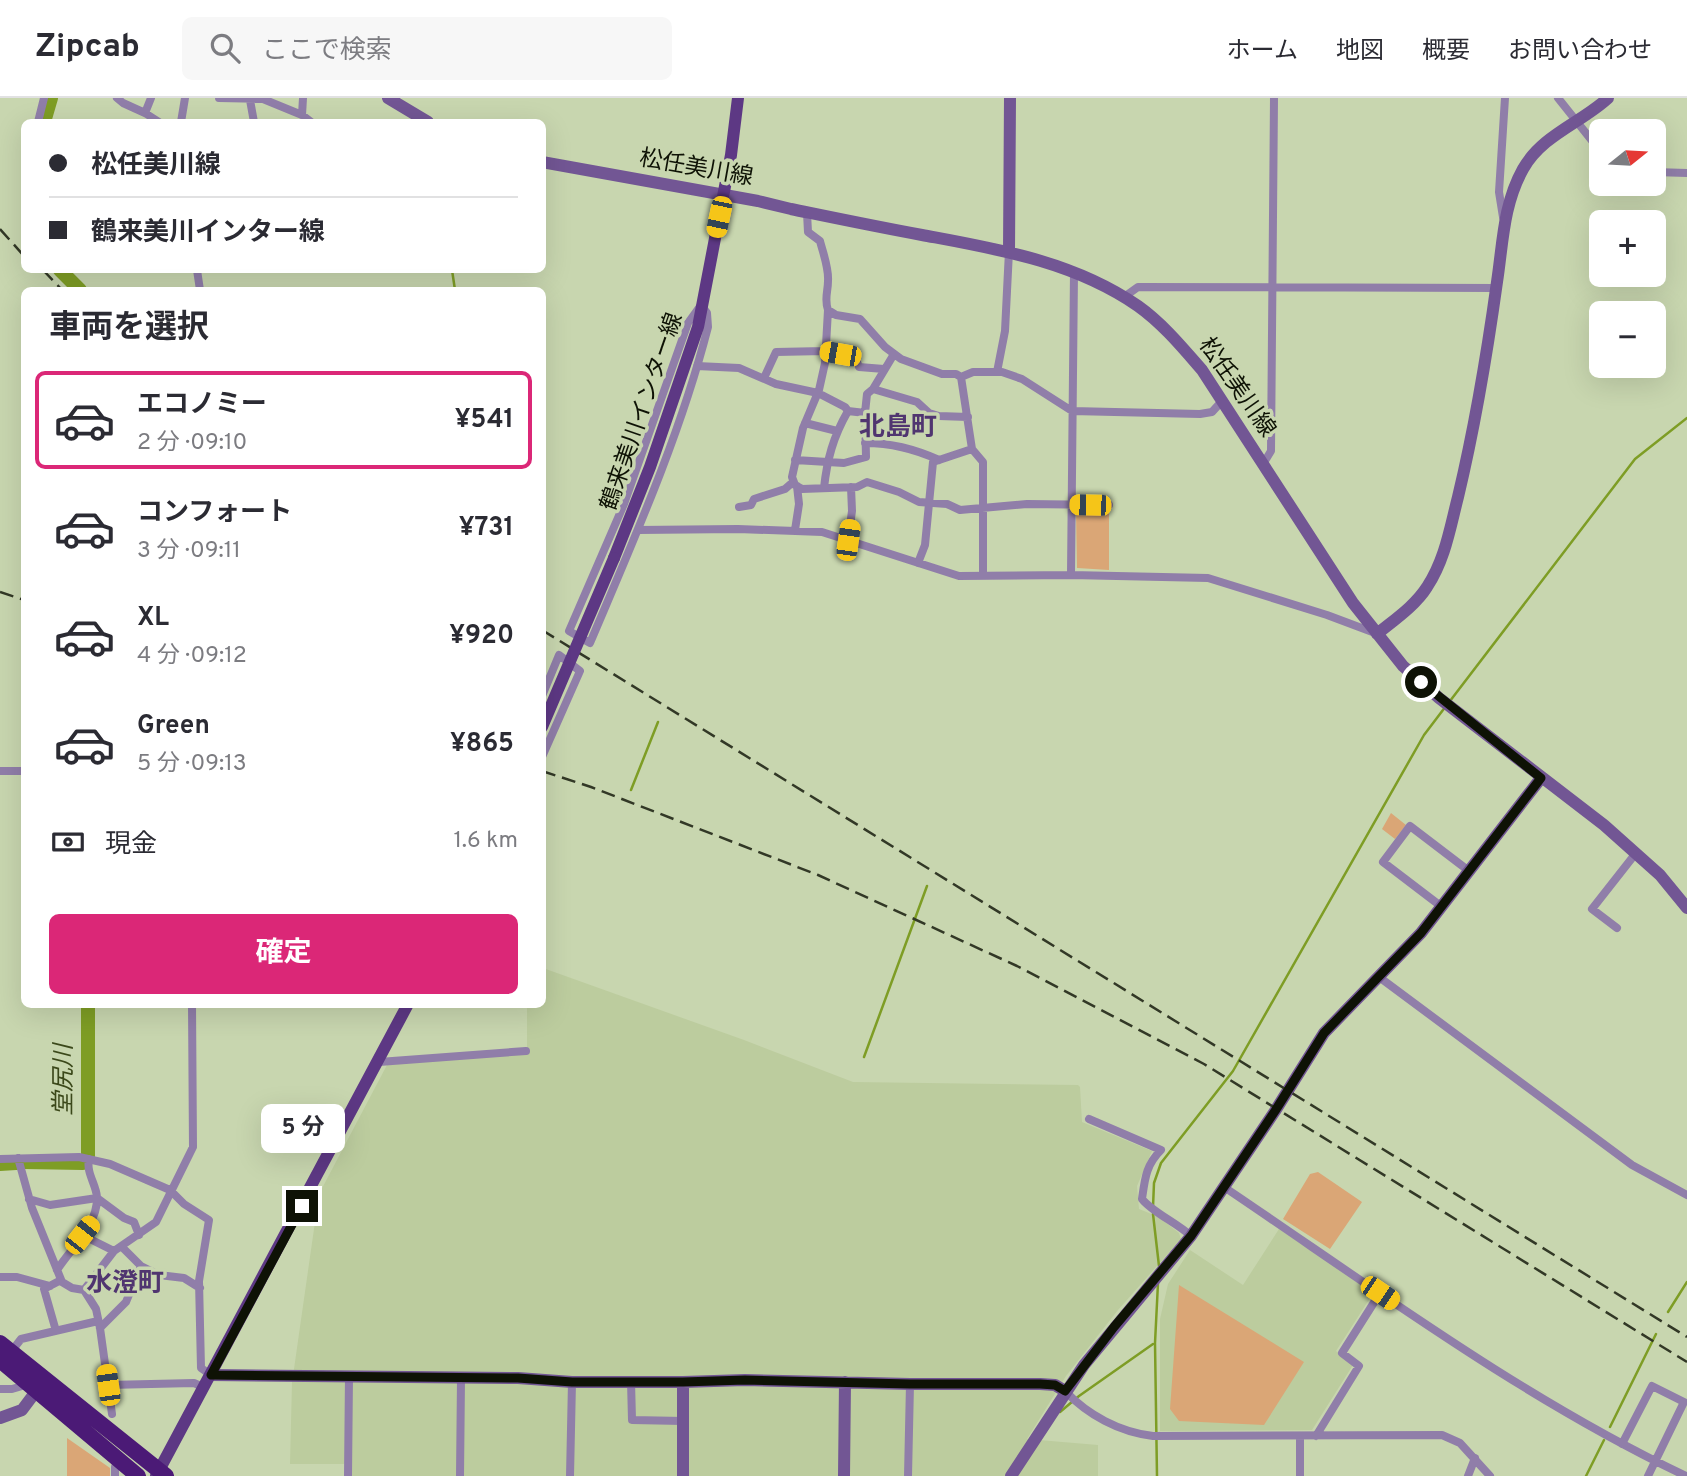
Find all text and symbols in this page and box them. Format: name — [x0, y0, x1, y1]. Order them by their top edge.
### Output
search box — [182, 17, 672, 80]
text: Zipcab — [35, 27, 140, 69]
icon: search — [206, 29, 244, 67]
text: ここで検索 — [262, 35, 392, 68]
text: ホーム — [1227, 37, 1298, 67]
text: 地図 — [1336, 37, 1384, 67]
text: 概要 — [1422, 37, 1470, 67]
text: お問い合わせ — [1508, 37, 1652, 67]
north arrow — [1589, 119, 1666, 196]
map controls — [1589, 119, 1666, 378]
street label: 松任美川線 — [637, 145, 755, 193]
text: 松任美川線 — [91, 150, 221, 183]
car — [705, 194, 734, 240]
button: + — [1589, 210, 1666, 287]
text: 鶴来美川インター線 — [91, 217, 325, 250]
button: − — [1589, 301, 1666, 378]
text: 車両を選択 — [49, 309, 209, 349]
street label: 鶴来美川インター線 — [596, 309, 690, 515]
street label: 松任美川線 — [1191, 333, 1281, 443]
car — [818, 340, 863, 368]
icon: car — [53, 389, 116, 452]
text: エコノミー — [137, 389, 267, 422]
text: ¥541 — [455, 404, 514, 437]
district label: 北島町 — [859, 412, 937, 445]
text: 2 分 · 09:10 — [137, 429, 247, 458]
car — [1069, 494, 1112, 516]
icon: car — [53, 497, 116, 560]
text: コンフォート — [137, 497, 292, 530]
text: ¥731 — [459, 512, 514, 545]
car — [835, 518, 862, 562]
text: 3 分 · 09:11 — [137, 537, 241, 566]
text: XL — [137, 602, 169, 635]
icon: car — [53, 605, 116, 668]
text: ¥920 — [449, 620, 514, 653]
text: 4 分 · 09:12 — [137, 642, 247, 671]
route start — [1405, 666, 1437, 698]
text: Green — [137, 710, 210, 743]
icon: car — [53, 713, 116, 776]
text: ¥865 — [450, 728, 514, 761]
text: 5 分 · 09:13 — [137, 750, 247, 779]
icon: cash — [49, 823, 87, 861]
text: 1.6 km — [453, 827, 518, 856]
text: 現金 — [105, 829, 157, 862]
button: 確定 — [49, 914, 518, 994]
water label: 堂尻川 — [50, 1041, 80, 1116]
callout: 5 分 — [260, 1104, 344, 1154]
text: 5 分 — [282, 1114, 324, 1143]
route end — [286, 1190, 318, 1222]
car — [61, 1212, 104, 1258]
district label: 水澄町 — [86, 1268, 164, 1301]
car — [1357, 1273, 1404, 1313]
car — [95, 1363, 122, 1407]

